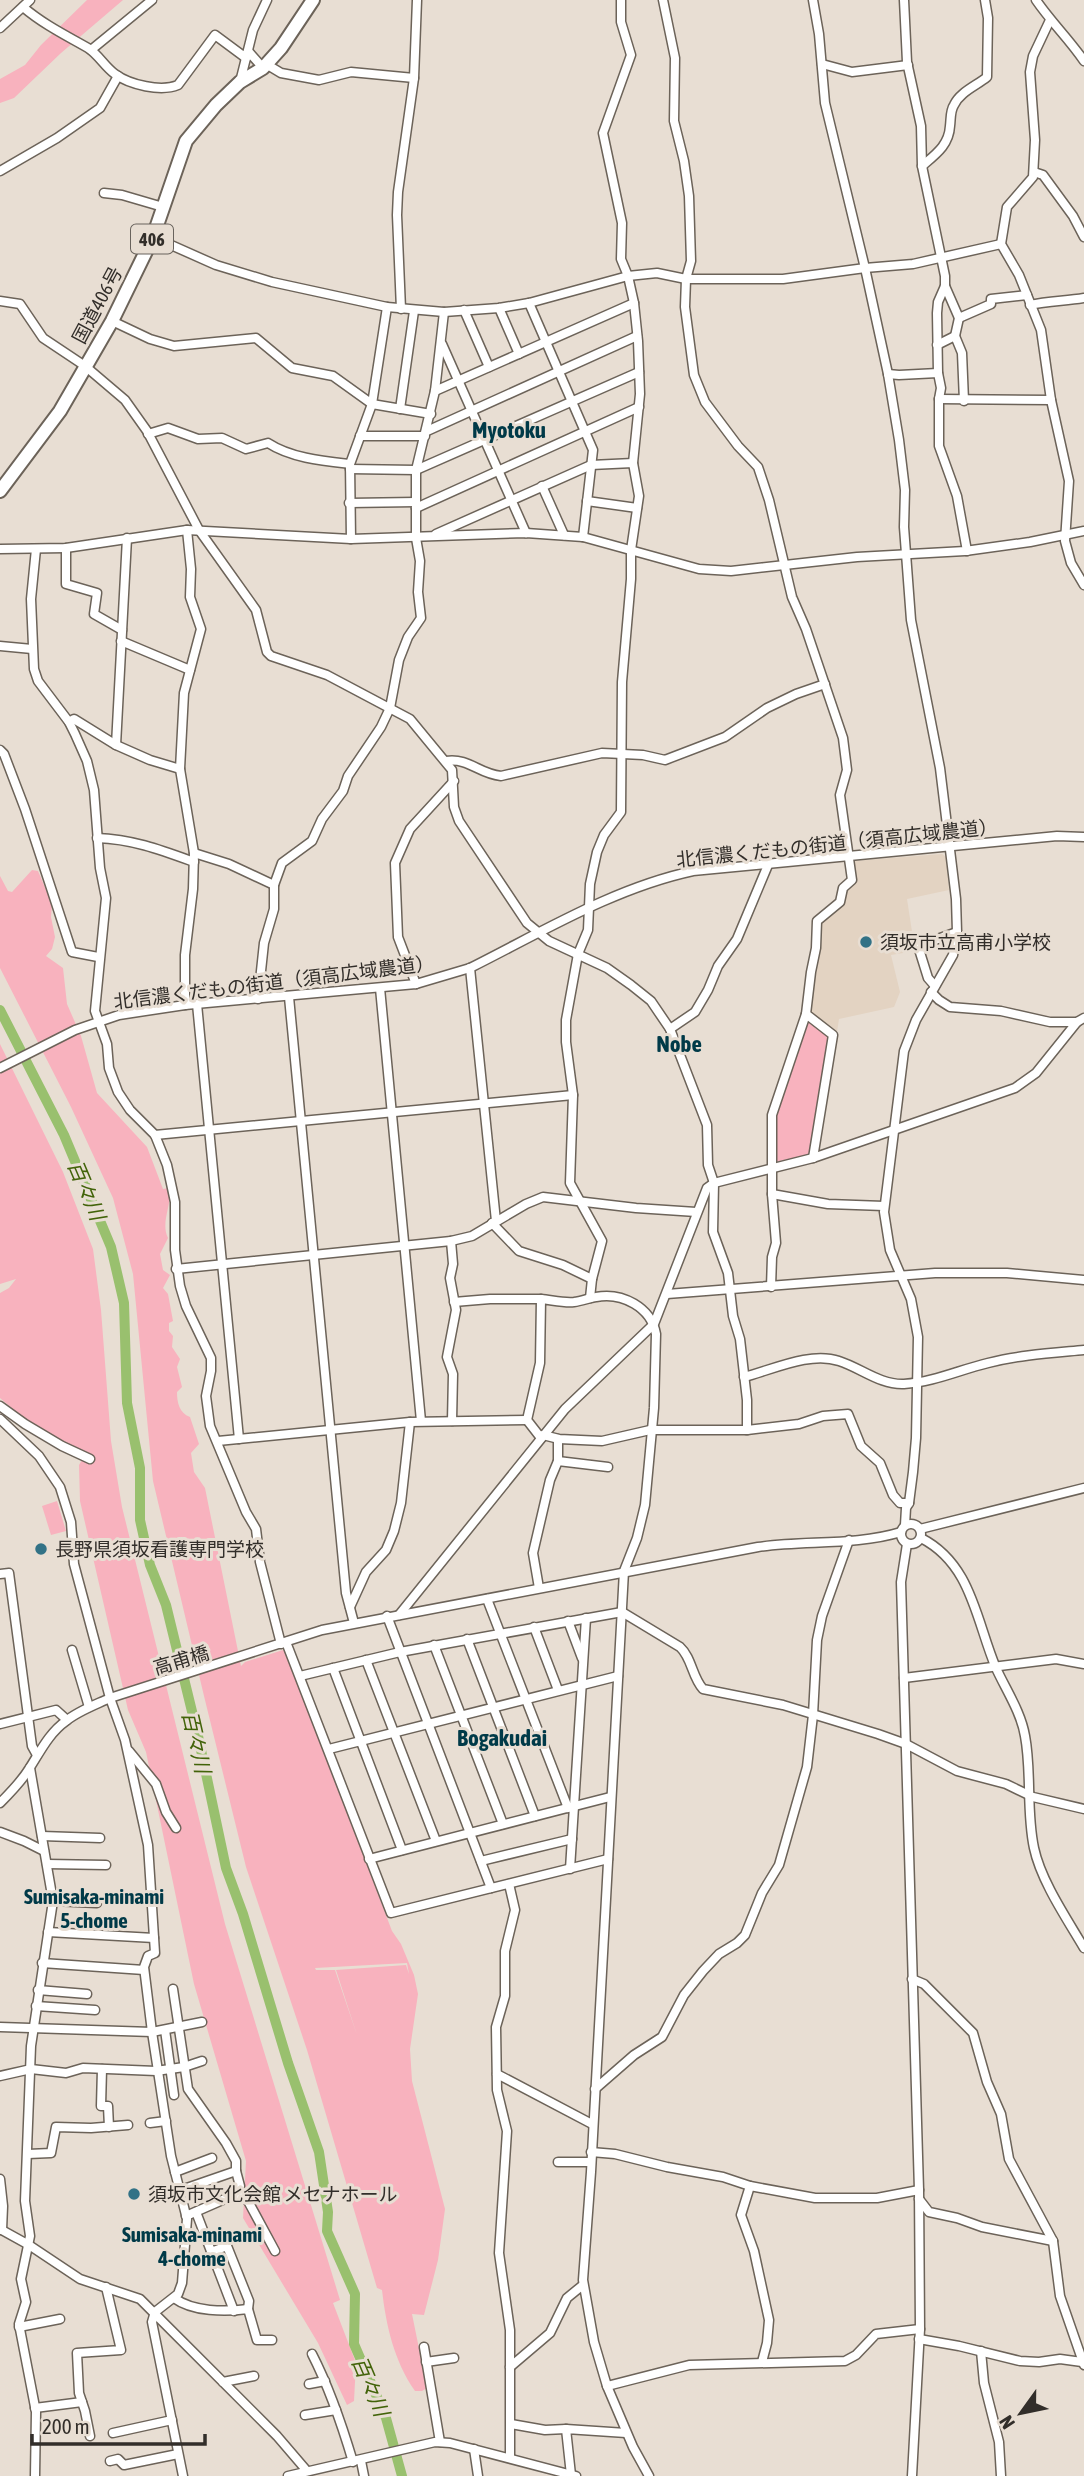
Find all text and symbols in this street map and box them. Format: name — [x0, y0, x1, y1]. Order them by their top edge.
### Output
road number: 406 — [131, 225, 173, 254]
street label: 国道406号 — [68, 263, 126, 347]
district label: Myotoku — [472, 417, 546, 443]
street label: 北信濃くだもの街道（須高広域農道） — [675, 815, 999, 871]
place label: 須坂市立高甫小学校 — [880, 931, 1051, 953]
marker: 須坂市立高甫小学校 — [858, 934, 874, 950]
street label: 北信濃くだもの街道（須高広域農道） — [112, 951, 436, 1013]
district label: Nobe — [656, 1031, 702, 1057]
water label: 百々川 — [64, 1156, 111, 1226]
place label: 長野県須坂看護専門学校 — [55, 1538, 264, 1560]
marker: 長野県須坂看護専門学校 — [33, 1541, 49, 1557]
street label: 高甫橋 — [151, 1641, 211, 1679]
water label: 百々川 — [178, 1709, 216, 1777]
district label: Bogakudai — [457, 1725, 547, 1751]
district label: Sumisaka-minami 5-chome — [24, 1884, 164, 1932]
place label: 須坂市文化会館 メセナホール — [148, 2183, 398, 2205]
marker: 須坂市文化会館 メセナホール — [126, 2186, 142, 2202]
district label: Sumisaka-minami 4-chome — [122, 2222, 262, 2270]
water label: 百々川 — [348, 2352, 395, 2422]
north arrow — [986, 2378, 1056, 2448]
scale bar — [32, 2402, 205, 2446]
text: N — [994, 2412, 1019, 2433]
text: 200 m — [42, 2414, 90, 2438]

